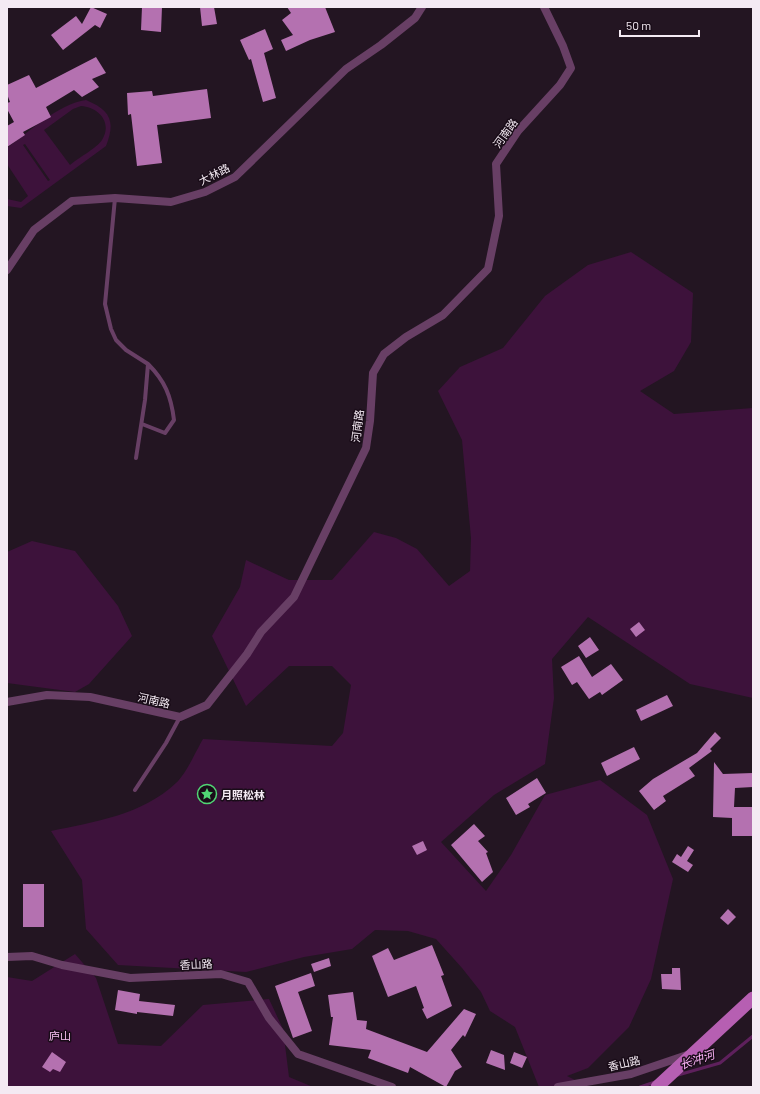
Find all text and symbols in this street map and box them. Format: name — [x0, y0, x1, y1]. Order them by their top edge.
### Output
scale bar — [620, 12, 699, 38]
text: 50 m — [626, 18, 651, 32]
street label: 河南路 — [490, 116, 520, 150]
street label: 大林路 — [196, 161, 232, 187]
street label: 河南路 — [349, 409, 365, 443]
street label: 河南路 — [136, 690, 172, 710]
place icon: 月照松林 — [196, 783, 218, 805]
place label: 月照松林 — [221, 788, 265, 801]
street label: 香山路 — [179, 957, 213, 971]
park label: 庐山 — [49, 1029, 71, 1042]
water label: 长冲河 — [678, 1046, 718, 1071]
street label: 香山路 — [606, 1053, 642, 1073]

